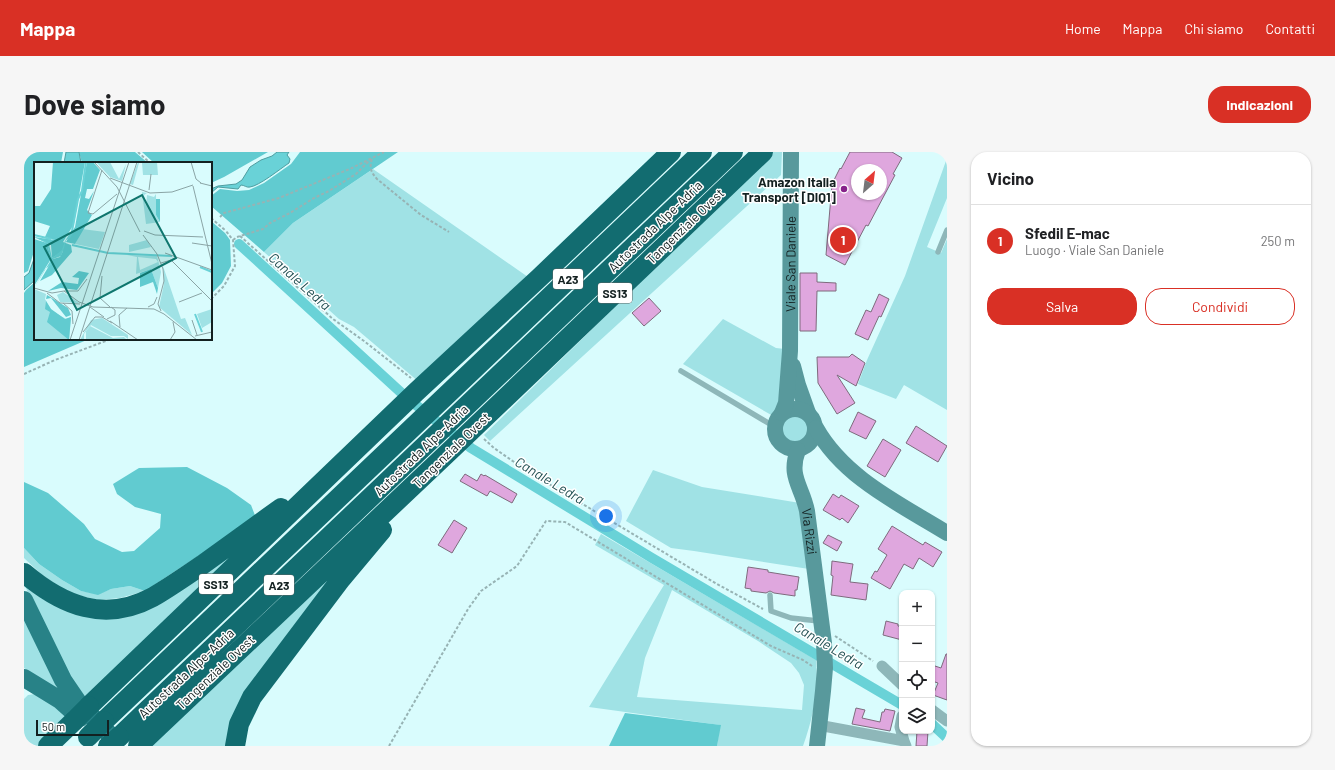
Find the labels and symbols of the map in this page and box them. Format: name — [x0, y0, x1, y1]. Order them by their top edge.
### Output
inset map — [34, 162, 212, 340]
north arrow — [851, 164, 887, 200]
place label: Amazon Italia Transport [DIQ1] — [742, 174, 836, 205]
street label: Autostrada Alpe-Adria — [605, 177, 705, 275]
marker: Amazon Italia Transport [DIQ1] — [839, 184, 849, 194]
street label: Tangenziale Ovest — [643, 185, 727, 267]
street label: Viale San Daniele — [782, 216, 799, 312]
pin: 1 — [830, 225, 856, 255]
water label: Canale Ledra — [265, 249, 335, 313]
road number: A23 — [553, 269, 583, 289]
road number: SS13 — [598, 283, 632, 303]
street label: Autostrada Alpe-Adria — [371, 401, 471, 499]
street label: Tangenziale Ovest — [409, 409, 493, 491]
water label: Canale Ledra — [512, 453, 588, 507]
your location — [596, 506, 616, 526]
street label: Via Rizzi — [799, 507, 821, 556]
road number: SS13 — [199, 574, 233, 594]
road number: A23 — [264, 575, 294, 595]
water label: Canale Ledra — [791, 618, 867, 672]
street label: Autostrada Alpe-Adria — [135, 625, 237, 721]
street label: Tangenziale Ovest — [172, 631, 258, 713]
scale bar — [36, 718, 109, 737]

